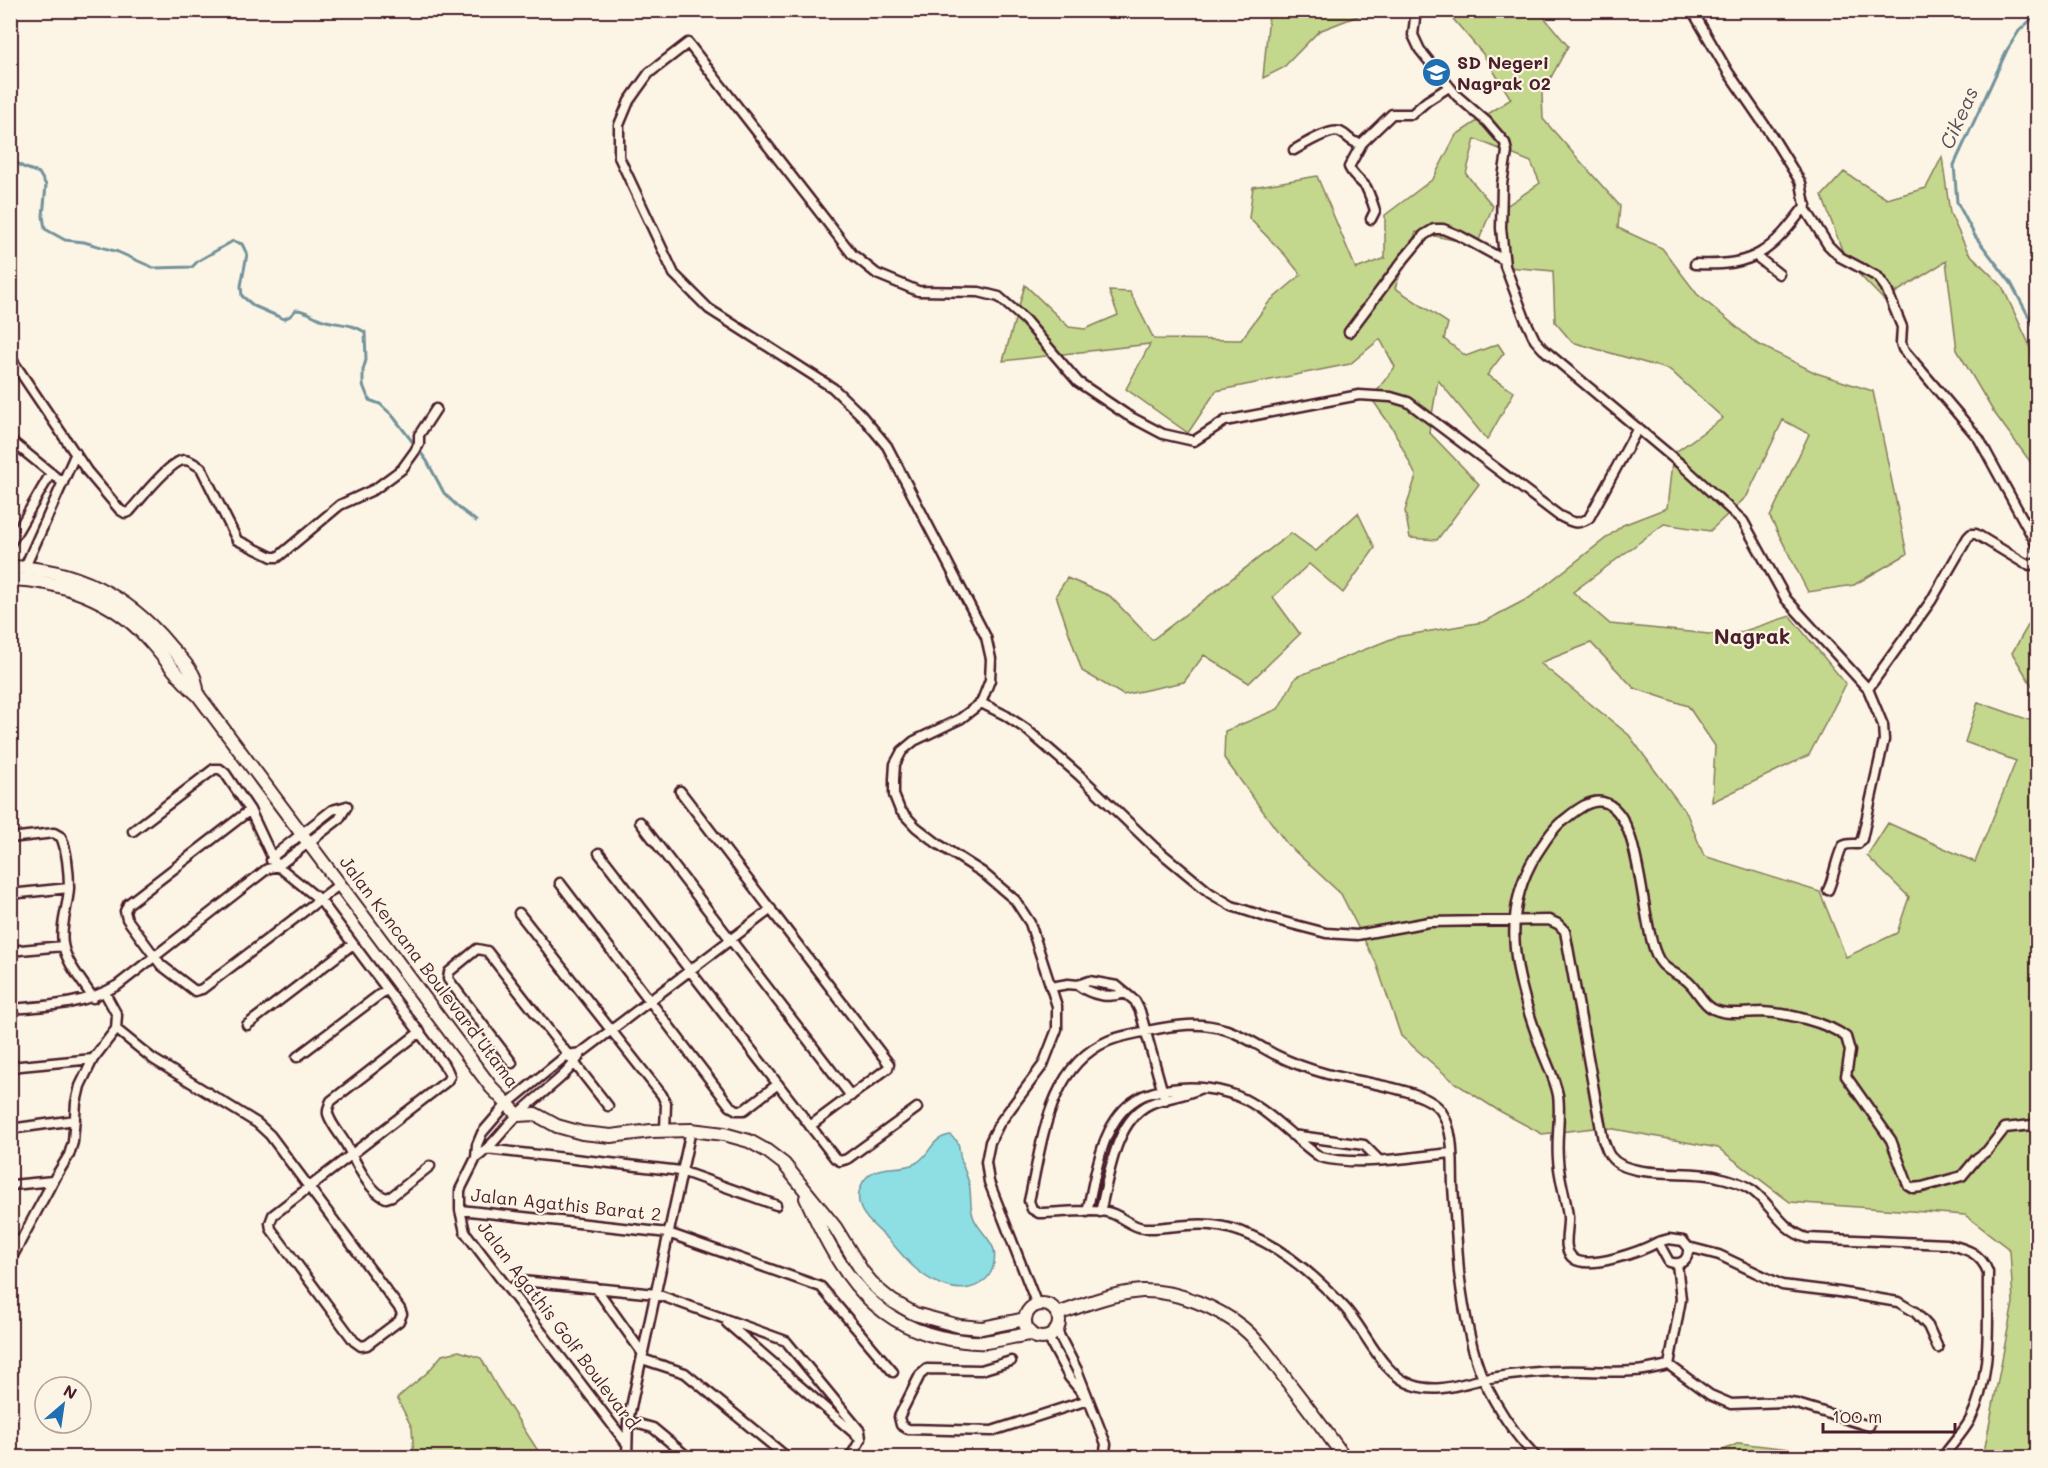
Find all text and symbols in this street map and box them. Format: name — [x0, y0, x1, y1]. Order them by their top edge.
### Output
place label: SD Negeri Nagrak 02 — [1457, 50, 1551, 95]
school or university icon: SD Negeri Nagrak 02 — [1420, 57, 1452, 89]
water label: Cikeas — [1933, 82, 1983, 153]
district label: Nagrak — [1714, 622, 1790, 649]
street label: Jalan Kencana Boulevard Utama — [335, 851, 525, 1092]
street label: Jalan Agathis Barat 2 — [470, 1182, 662, 1226]
street label: Jalan Agathis Golf Boulevard — [473, 1216, 645, 1433]
north arrow — [33, 1375, 93, 1435]
text: N — [60, 1379, 81, 1404]
scale bar — [1823, 1396, 1955, 1434]
text: 100 m — [1832, 1404, 1882, 1428]

